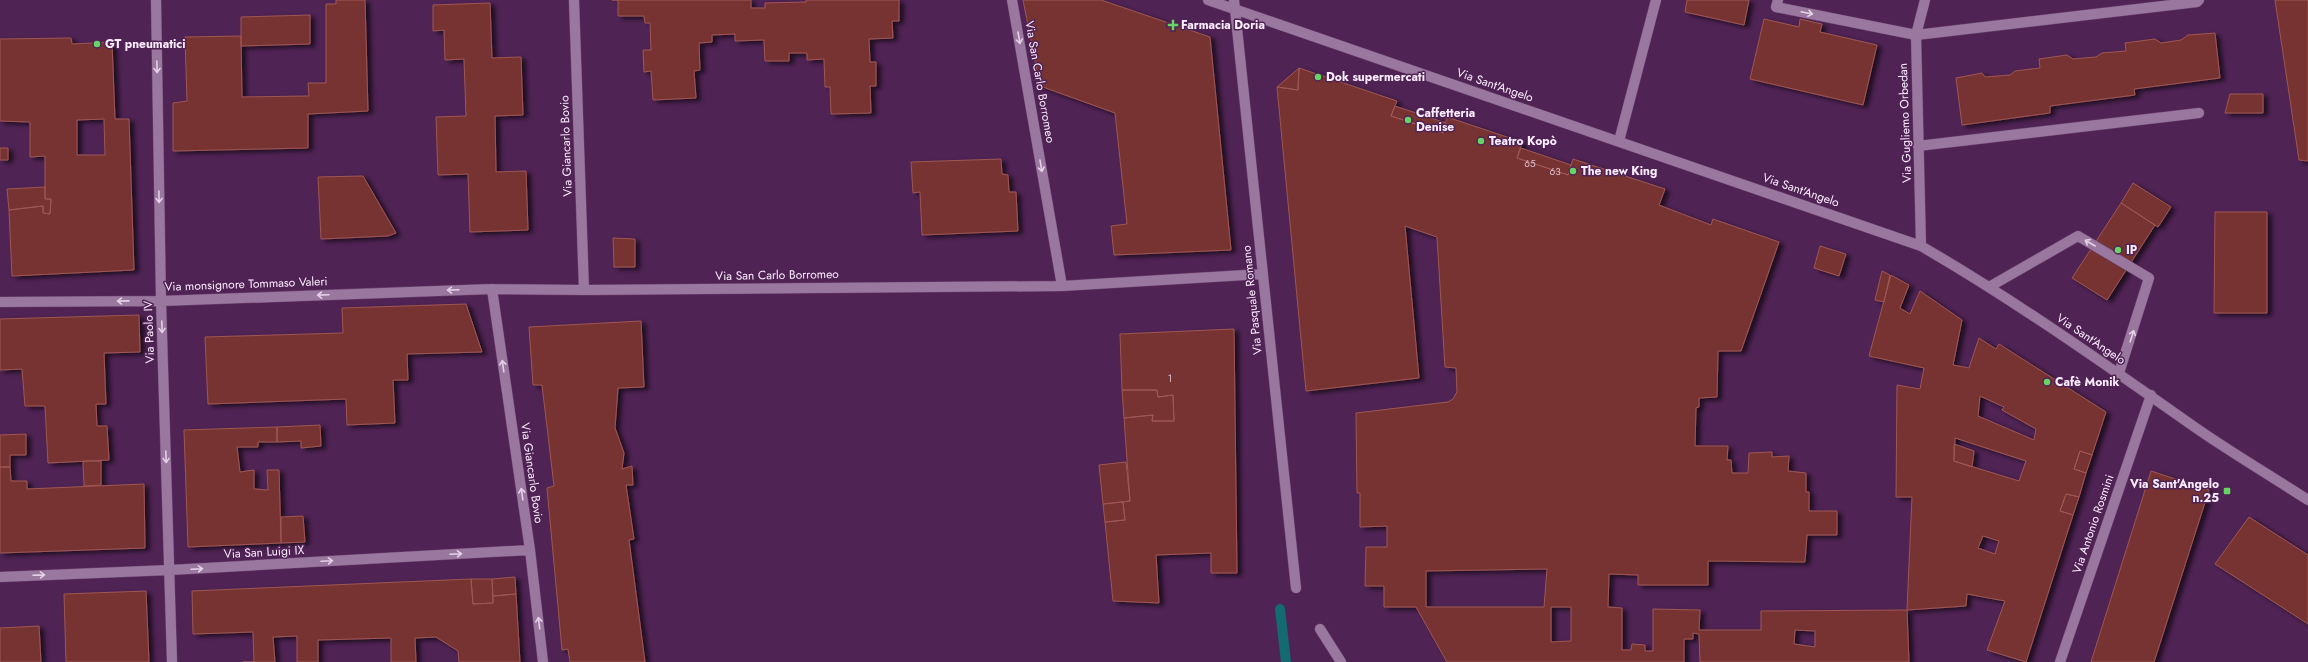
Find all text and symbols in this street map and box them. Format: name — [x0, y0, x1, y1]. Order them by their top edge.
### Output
one-way arrow — [1801, 10, 1814, 18]
place label: Farmacia Doria — [1181, 16, 1265, 34]
street label: Via San Carlo Borromeo — [1020, 20, 1060, 145]
marker: Farmacia Doria — [1168, 20, 1178, 30]
one-way arrow — [1015, 32, 1023, 45]
place label: GT pneumatici — [105, 35, 186, 53]
marker: GT pneumatici — [92, 39, 102, 49]
one-way arrow — [153, 60, 161, 73]
street label: Via Sant'Angelo — [1454, 63, 1536, 107]
street label: Via Gugliemo Orbedan — [1894, 63, 1916, 183]
place label: Dok supermercati — [1326, 68, 1425, 86]
marker: Dok supermercati — [1313, 72, 1323, 82]
street label: Via Giancarlo Bovio — [555, 95, 577, 197]
place label: Caffetteria Denise — [1416, 104, 1475, 136]
marker: Caffetteria Denise — [1403, 115, 1413, 125]
place label: Teatro Kopò — [1489, 132, 1557, 150]
marker: Teatro Kopò — [1476, 136, 1486, 146]
house number: 65 — [1524, 156, 1536, 171]
one-way arrow — [1038, 160, 1046, 173]
place label: The new King — [1581, 162, 1657, 180]
house number: 63 — [1549, 164, 1561, 179]
marker: The new King — [1568, 166, 1578, 176]
street label: Via Sant'Angelo — [1760, 168, 1842, 212]
one-way arrow — [155, 190, 163, 203]
one-way arrow — [2084, 239, 2096, 247]
place label: IP — [2126, 241, 2138, 259]
street label: Via Pasquale Romano — [1237, 244, 1267, 356]
marker: IP — [2113, 245, 2123, 255]
street label: Via San Carlo Borromeo — [715, 265, 839, 285]
street label: Via monsignore Tommaso Valeri — [164, 272, 328, 296]
one-way arrow — [447, 286, 460, 294]
one-way arrow — [317, 291, 330, 298]
one-way arrow — [117, 297, 130, 305]
street label: Via Paolo IV — [139, 300, 159, 364]
street label: Via Sant'Angelo — [2053, 309, 2130, 369]
one-way arrow — [158, 320, 165, 333]
one-way arrow — [2128, 331, 2136, 343]
one-way arrow — [499, 360, 507, 373]
house number: 1 — [1168, 371, 1172, 386]
place label: Cafè Monik — [2055, 373, 2119, 391]
marker: Cafè Monik — [2042, 377, 2052, 387]
street label: Via Giancarlo Bovio — [516, 422, 548, 525]
one-way arrow — [163, 450, 170, 463]
street label: Via Antonio Rosmini — [2068, 472, 2118, 576]
place label: Via Sant'Angelo n.25 — [2129, 475, 2219, 507]
marker: Via Sant'Angelo n.25 — [2222, 486, 2232, 496]
one-way arrow — [518, 488, 526, 501]
street label: Via San Luigi IX — [223, 541, 305, 563]
one-way arrow — [449, 550, 462, 558]
one-way arrow — [320, 558, 333, 565]
one-way arrow — [190, 565, 203, 572]
one-way arrow — [32, 572, 45, 579]
one-way arrow — [535, 617, 542, 630]

